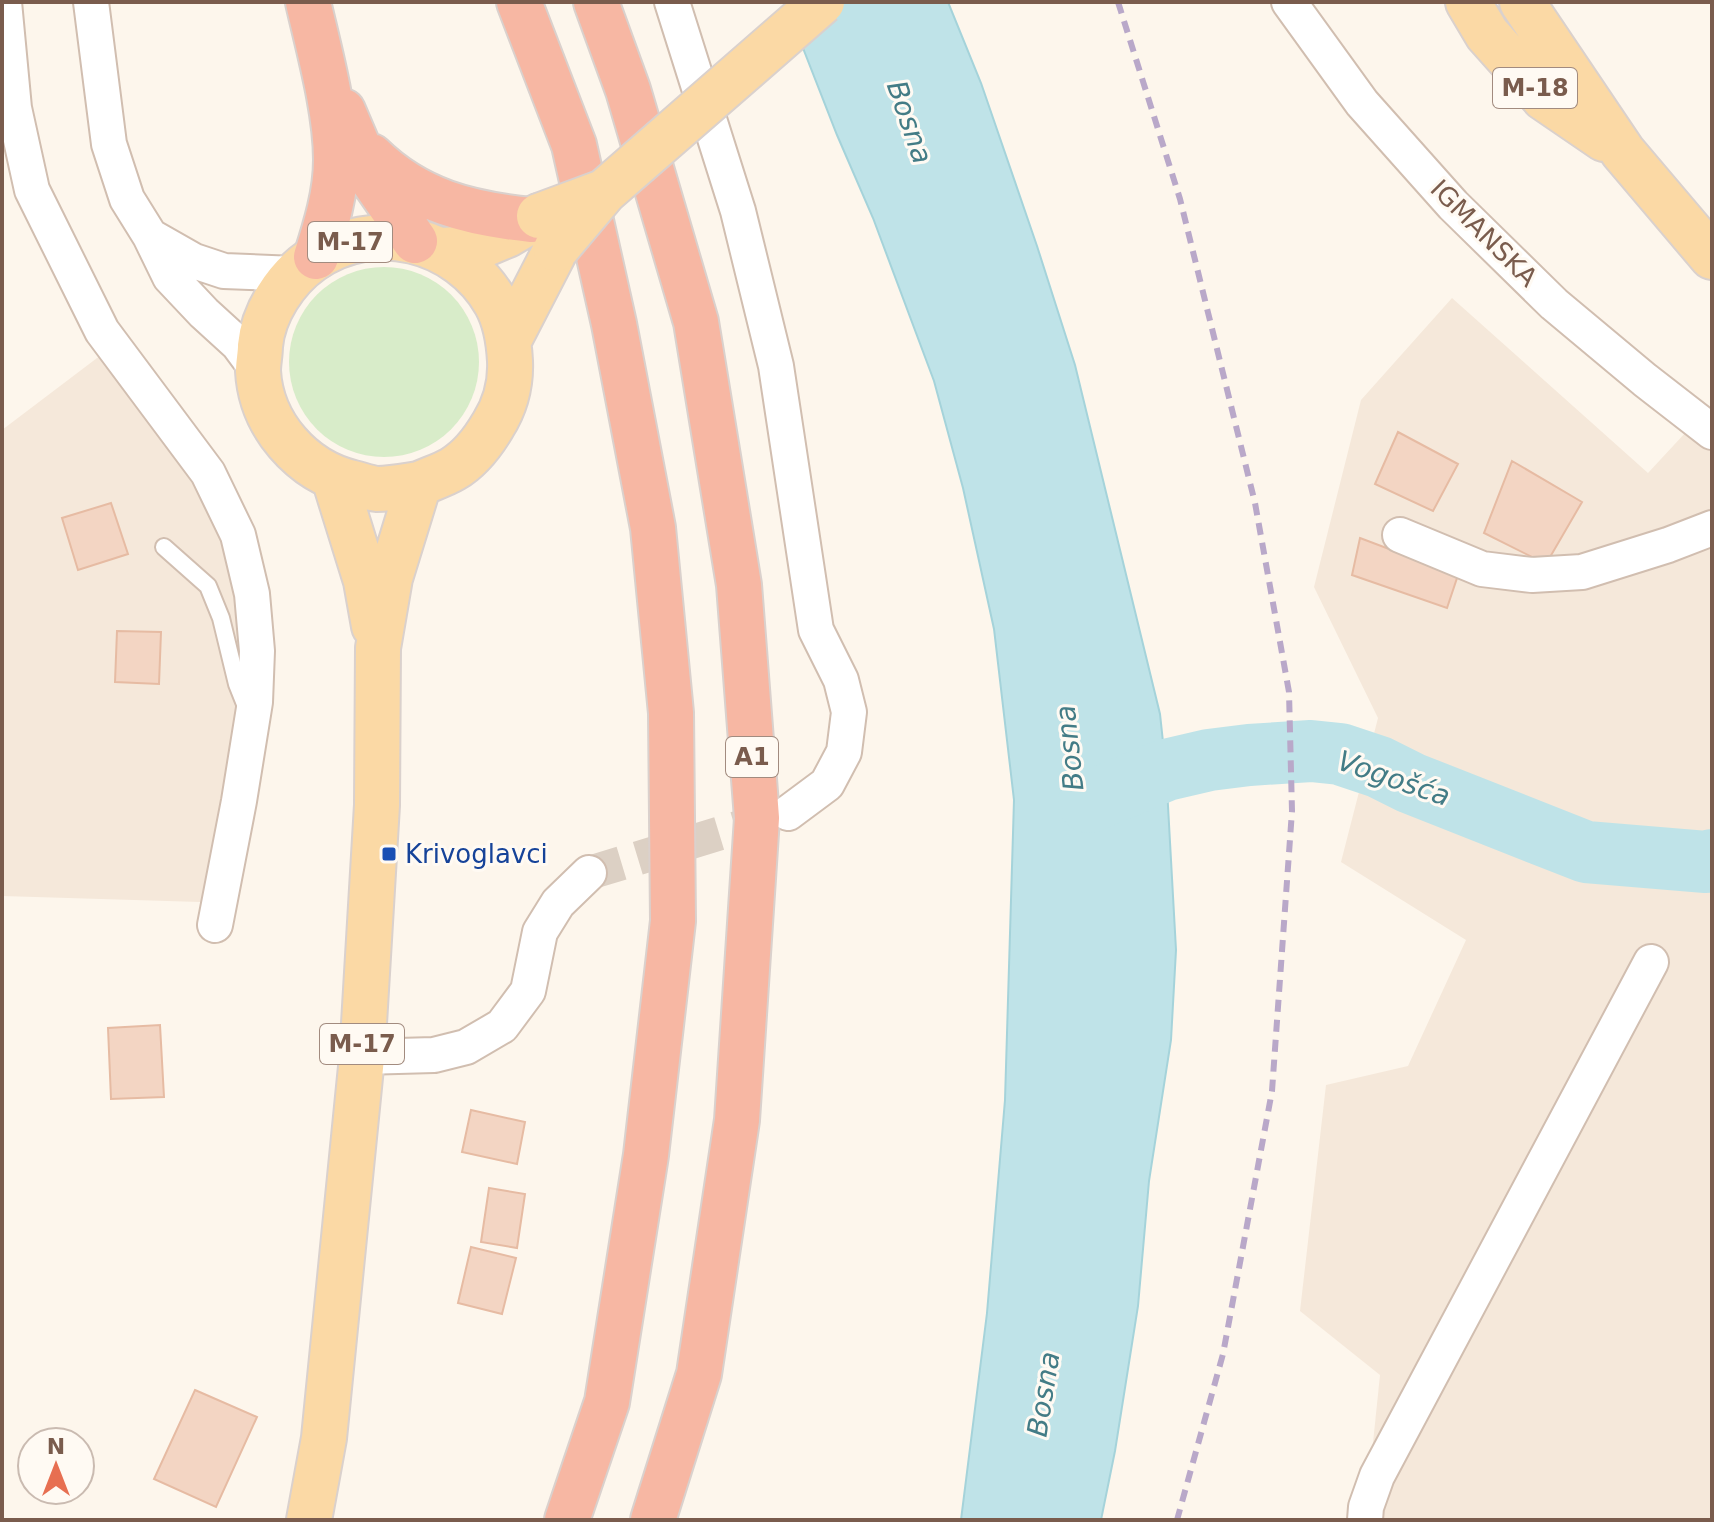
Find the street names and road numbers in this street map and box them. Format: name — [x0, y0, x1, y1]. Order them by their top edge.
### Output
road number: M-18 — [1493, 68, 1577, 108]
street label: IGMANSKA — [1424, 173, 1544, 293]
road number: M-17 — [308, 222, 392, 262]
road number: A1 — [726, 737, 778, 777]
road number: M-17 — [320, 1024, 404, 1064]

